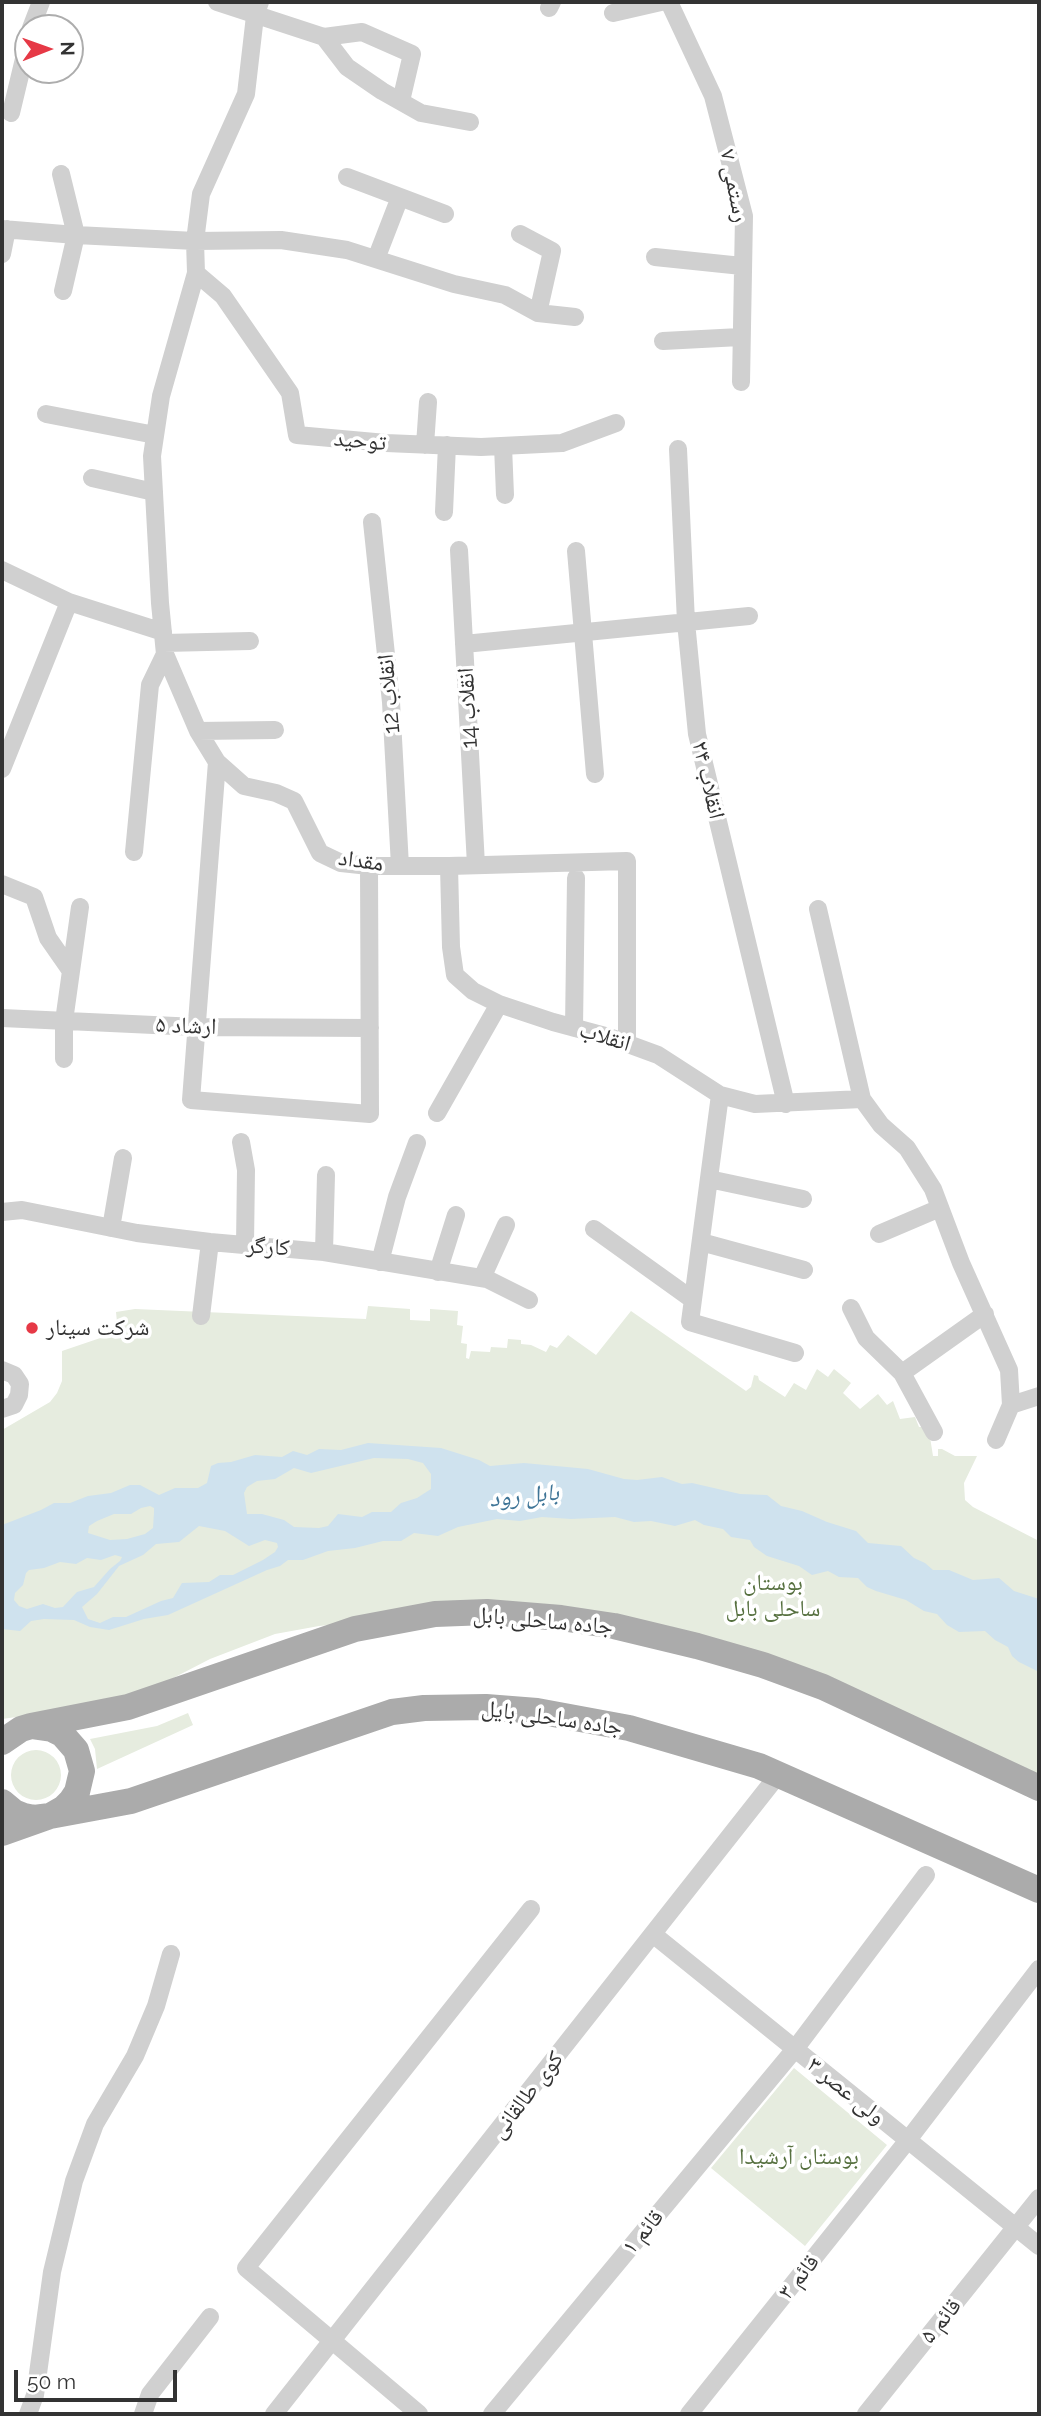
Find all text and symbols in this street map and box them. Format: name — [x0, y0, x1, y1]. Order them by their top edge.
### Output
north arrow — [14, 14, 84, 84]
text: N — [57, 41, 79, 56]
street label: رستمی ۷ — [713, 147, 755, 225]
street label: توحید — [333, 425, 387, 457]
street label: انقلاب 12 — [372, 653, 406, 735]
street label: انقلاب 14 — [452, 667, 484, 749]
street label: انقلاب ۲۴ — [686, 738, 730, 822]
street label: مقداد — [337, 844, 385, 878]
street label: ارشاد ۵ — [155, 1011, 217, 1041]
street label: انقلاب — [576, 1016, 634, 1058]
street label: کارگر — [246, 1232, 290, 1262]
place label: شرکت سینار — [46, 1314, 149, 1342]
marker: شرکت سینار — [24, 1320, 40, 1336]
water label: بابل رود — [488, 1478, 560, 1514]
park label: بوستان ساحلی بابل — [726, 1569, 820, 1623]
street label: جاده ساحلی بابل — [472, 1601, 614, 1641]
street label: جاده ساحلی بایل — [480, 1694, 624, 1742]
street label: کوی طالقانی — [484, 2046, 570, 2144]
street label: ولی عصر ۳ — [801, 2051, 891, 2131]
park label: بوستان آرشیدا — [739, 2143, 859, 2171]
street label: قائم ۱ — [616, 2204, 670, 2260]
street label: قائم ۳ — [772, 2249, 826, 2305]
street label: قائم ۵ — [914, 2293, 968, 2349]
scale bar — [18, 2356, 180, 2400]
text: 50 m — [27, 2369, 76, 2394]

